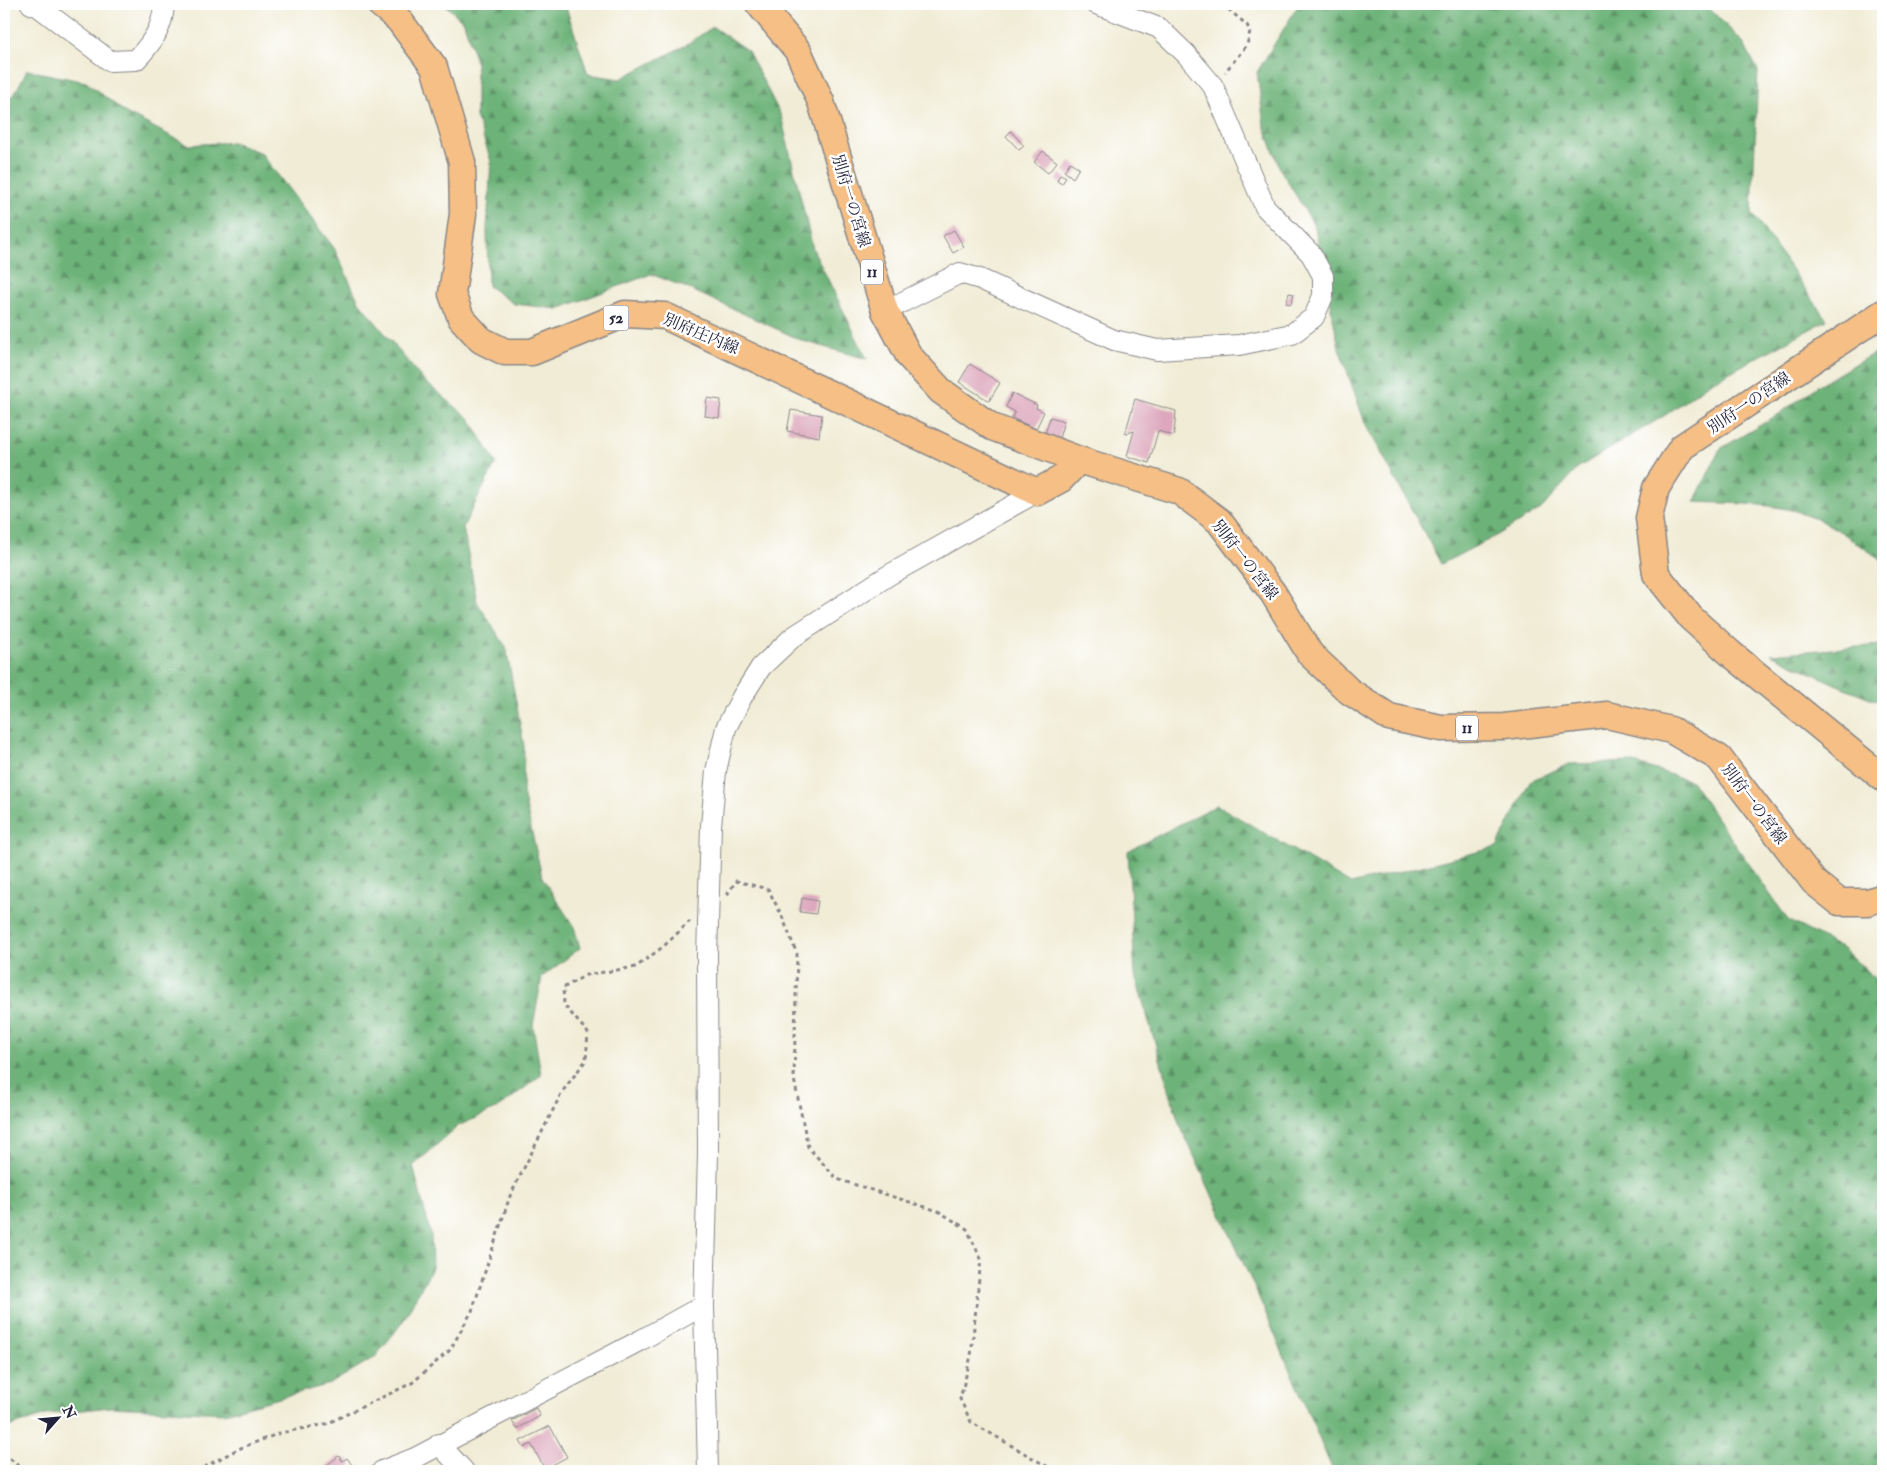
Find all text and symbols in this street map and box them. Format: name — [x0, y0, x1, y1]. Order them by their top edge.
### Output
street label: 別府一の宮線 — [827, 152, 875, 250]
road number: 11 — [861, 260, 883, 284]
road number: 52 — [604, 306, 628, 330]
street label: 別府庄内線 — [660, 309, 742, 359]
street label: 別府一の宮線 — [1704, 368, 1794, 438]
street label: 別府一の宮線 — [1208, 516, 1282, 604]
road number: 11 — [1456, 716, 1478, 740]
street label: 別府一の宮線 — [1717, 760, 1791, 848]
north arrow — [32, 1392, 82, 1442]
text: N — [58, 1402, 80, 1422]

